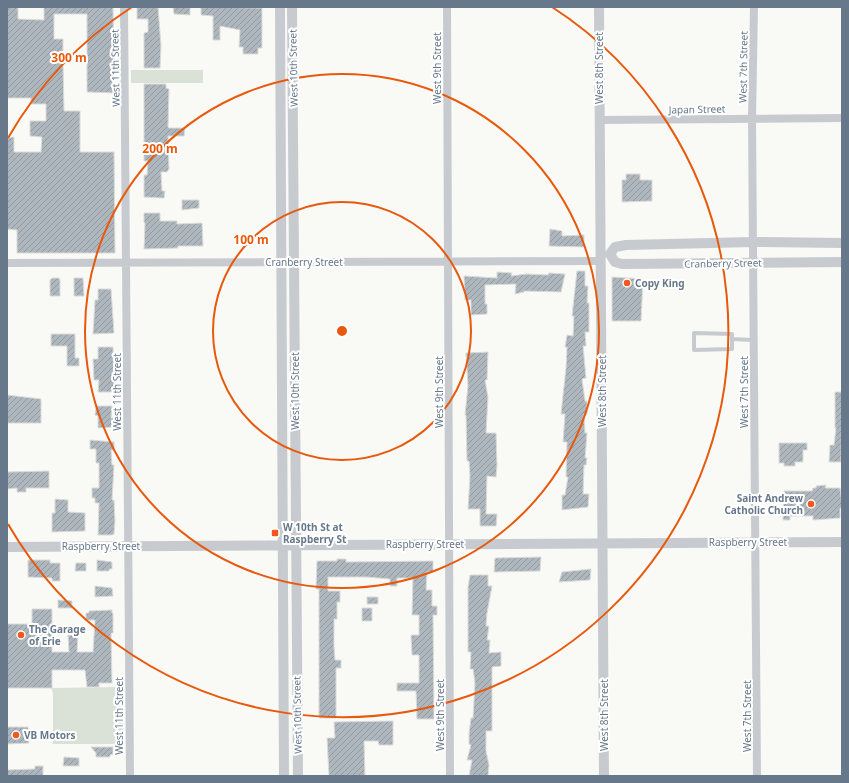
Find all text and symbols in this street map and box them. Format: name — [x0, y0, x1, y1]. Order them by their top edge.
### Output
street label: West 11th Street — [107, 29, 123, 107]
street label: West 10th Street — [285, 29, 301, 107]
street label: West 7th Street — [735, 31, 751, 103]
street label: West 9th Street — [430, 32, 444, 104]
street label: West 8th Street — [592, 32, 606, 104]
text: 300 m — [51, 49, 87, 66]
street label: Japan Street — [667, 101, 726, 117]
text: 200 m — [142, 140, 178, 157]
text: 100 m — [233, 231, 269, 248]
street label: Cranberry Street — [265, 255, 343, 269]
street label: Cranberry Street — [684, 255, 762, 271]
place label: Copy King — [635, 276, 685, 290]
marker: Copy King — [622, 278, 632, 288]
centre of rings — [335, 324, 349, 338]
street label: West 10th Street — [288, 352, 302, 430]
street label: West 11th Street — [110, 353, 124, 431]
street label: West 8th Street — [595, 355, 609, 427]
street label: West 9th Street — [432, 356, 446, 428]
street label: West 7th Street — [737, 356, 751, 428]
place label: Saint Andrew Catholic Church — [724, 491, 803, 517]
marker: Saint Andrew Catholic Church — [806, 499, 816, 509]
place label: W 10th St at Raspberry St — [283, 520, 347, 546]
marker: W 10th St at Raspberry St — [270, 528, 280, 538]
street label: Raspberry Street — [709, 535, 788, 549]
street label: Raspberry Street — [386, 537, 465, 551]
street label: Raspberry Street — [62, 539, 141, 553]
place label: The Garage of Erie — [29, 622, 86, 648]
marker: The Garage of Erie — [16, 630, 26, 640]
street label: West 10th Street — [289, 676, 305, 754]
street label: West 11th Street — [112, 677, 126, 755]
street label: West 9th Street — [433, 679, 447, 751]
street label: West 8th Street — [597, 679, 611, 751]
street label: West 7th Street — [740, 680, 754, 752]
place label: VB Motors — [24, 728, 76, 742]
marker: VB Motors — [11, 730, 21, 740]

